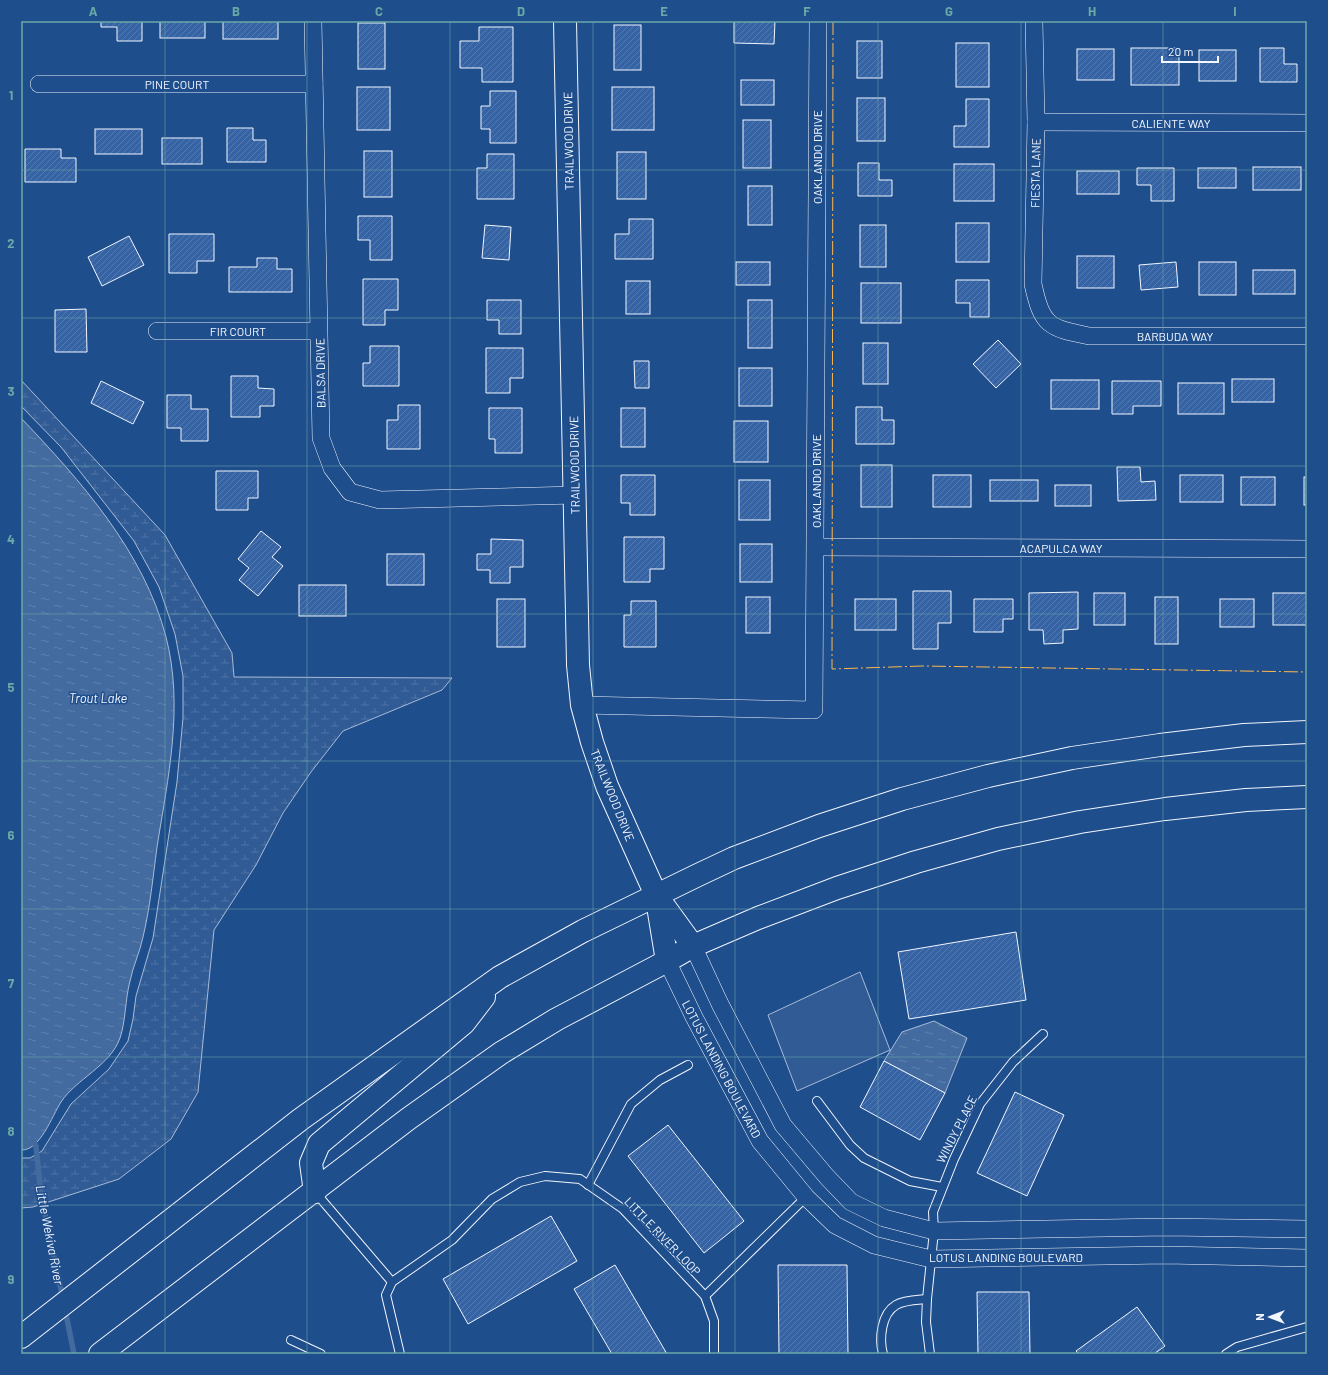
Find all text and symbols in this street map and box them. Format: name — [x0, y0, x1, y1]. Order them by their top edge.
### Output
text: A — [89, 3, 98, 19]
text: B — [232, 3, 240, 19]
text: C — [375, 3, 383, 19]
text: D — [517, 3, 525, 19]
text: E — [660, 3, 668, 19]
text: F — [803, 3, 811, 19]
text: G — [945, 3, 953, 19]
text: H — [1088, 3, 1096, 19]
text: I — [1233, 3, 1237, 19]
scale bar — [1162, 38, 1218, 64]
text: 20 m — [1168, 44, 1194, 58]
street label: PINE COURT — [145, 77, 209, 91]
text: 1 — [9, 87, 13, 103]
street label: TRAILWOOD DRIVE — [560, 92, 576, 190]
street label: OAKLANDO DRIVE — [810, 110, 824, 204]
street label: CALIENTE WAY — [1132, 116, 1211, 130]
street label: FIESTA LANE — [1027, 138, 1043, 208]
text: 2 — [7, 235, 15, 251]
street label: FIR COURT — [210, 324, 266, 338]
street label: BARBUDA WAY — [1137, 329, 1214, 343]
street label: BALSA DRIVE — [312, 338, 328, 408]
text: 3 — [7, 383, 15, 399]
street label: TRAILWOOD DRIVE — [566, 416, 582, 514]
street label: OAKLANDO DRIVE — [809, 434, 823, 528]
text: 4 — [7, 531, 15, 547]
street label: ACAPULCA WAY — [1020, 541, 1103, 555]
text: 5 — [7, 679, 15, 695]
water label: Trout Lake — [69, 690, 128, 706]
street label: TRAILWOOD DRIVE — [588, 747, 638, 843]
text: 6 — [8, 827, 15, 843]
text: 7 — [8, 975, 15, 991]
street label: LOTUS LANDING BOULEVARD — [680, 998, 764, 1140]
street label: WINDY PLACE — [933, 1093, 979, 1165]
text: 8 — [7, 1123, 15, 1139]
water label: Little Wekiva River — [32, 1184, 68, 1287]
street label: LITTLE RIVER LOOP — [622, 1194, 704, 1278]
street label: LOTUS LANDING BOULEVARD — [929, 1250, 1083, 1264]
text: 9 — [8, 1271, 15, 1287]
north arrow — [1250, 1297, 1290, 1337]
text: N — [1253, 1313, 1266, 1321]

